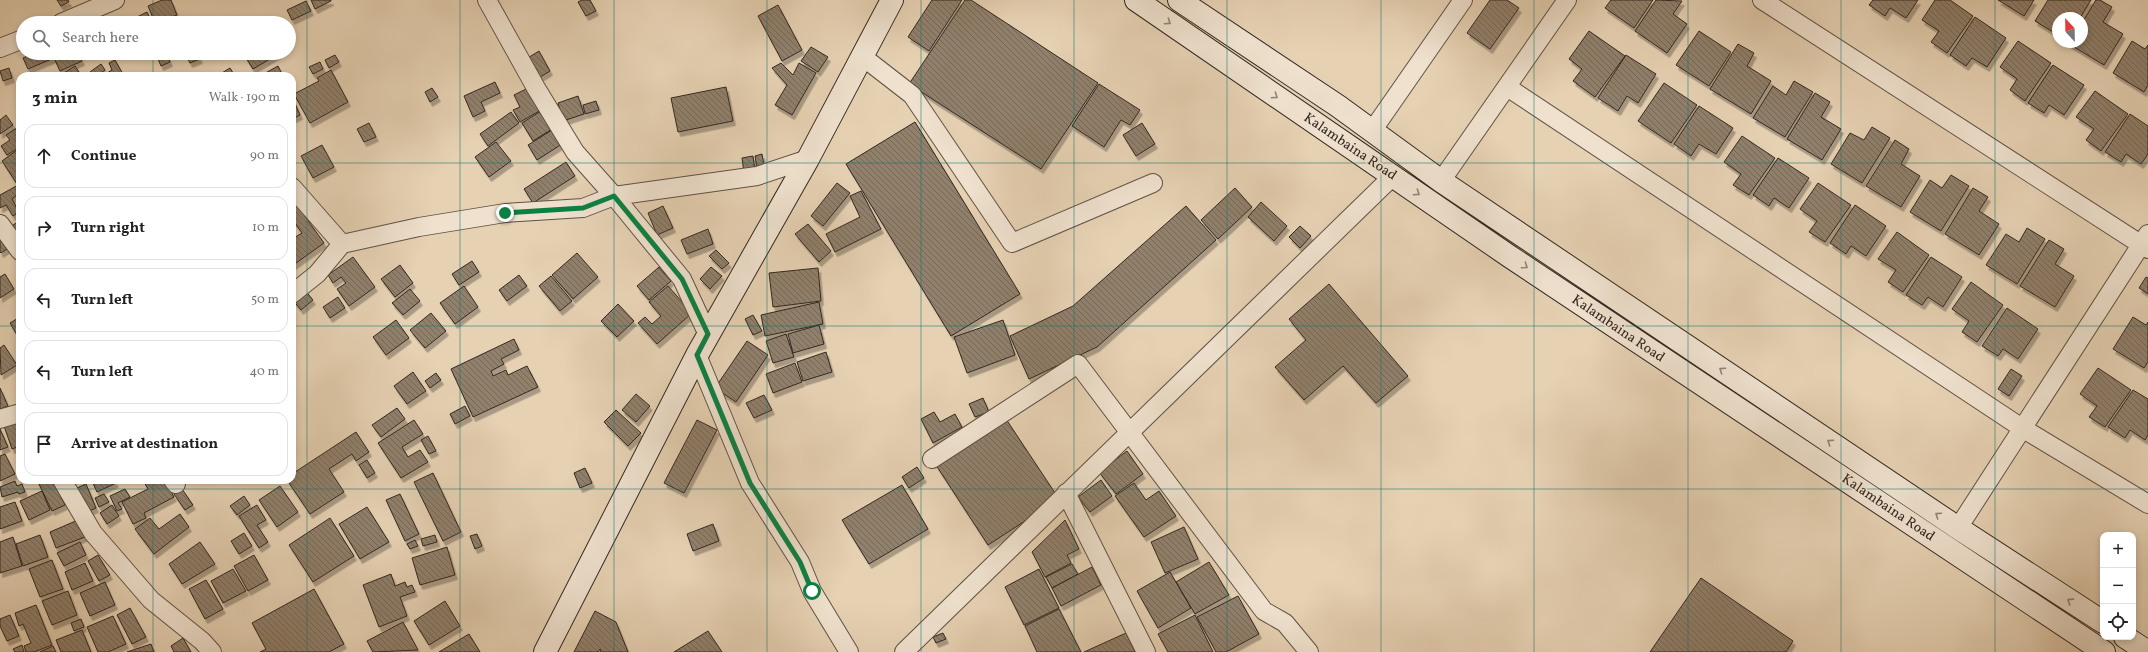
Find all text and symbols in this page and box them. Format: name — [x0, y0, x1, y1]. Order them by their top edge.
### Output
north arrow — [2052, 12, 2088, 48]
search box — [16, 16, 296, 60]
one-way arrow — [1164, 17, 1171, 24]
icon: search — [30, 27, 52, 49]
text: Search here — [62, 28, 139, 49]
text: 3 min — [32, 87, 78, 110]
text: Walk · 190 m — [209, 89, 280, 107]
one-way arrow — [1271, 91, 1278, 98]
street label: Kalambaina Road — [1300, 109, 1400, 185]
icon: ahead — [33, 145, 55, 167]
text: Continue — [71, 146, 136, 167]
text: 90 m — [250, 147, 279, 165]
one-way arrow — [1413, 188, 1420, 196]
route end — [496, 204, 514, 222]
icon: right — [33, 217, 55, 239]
text: Turn right — [71, 218, 145, 239]
text: 10 m — [252, 219, 279, 237]
one-way arrow — [1520, 262, 1527, 269]
icon: left — [33, 289, 55, 311]
text: Turn left — [71, 290, 133, 311]
text: 50 m — [251, 291, 279, 309]
street label: Kalambaina Road — [1568, 291, 1668, 367]
icon: left — [33, 361, 55, 383]
text: Turn left — [71, 362, 133, 383]
text: 40 m — [250, 363, 279, 381]
one-way arrow — [1719, 367, 1726, 375]
icon: arrive — [33, 433, 55, 455]
text: Arrive at destination — [71, 434, 218, 455]
one-way arrow — [1827, 439, 1834, 447]
street label: Kalambaina Road — [1838, 470, 1938, 546]
one-way arrow — [1935, 512, 1942, 520]
map controls — [2100, 532, 2136, 640]
button: + — [2100, 532, 2136, 568]
button: − — [2100, 568, 2136, 604]
route start — [803, 582, 821, 600]
one-way arrow — [2067, 598, 2074, 606]
button: locate — [2100, 604, 2136, 640]

